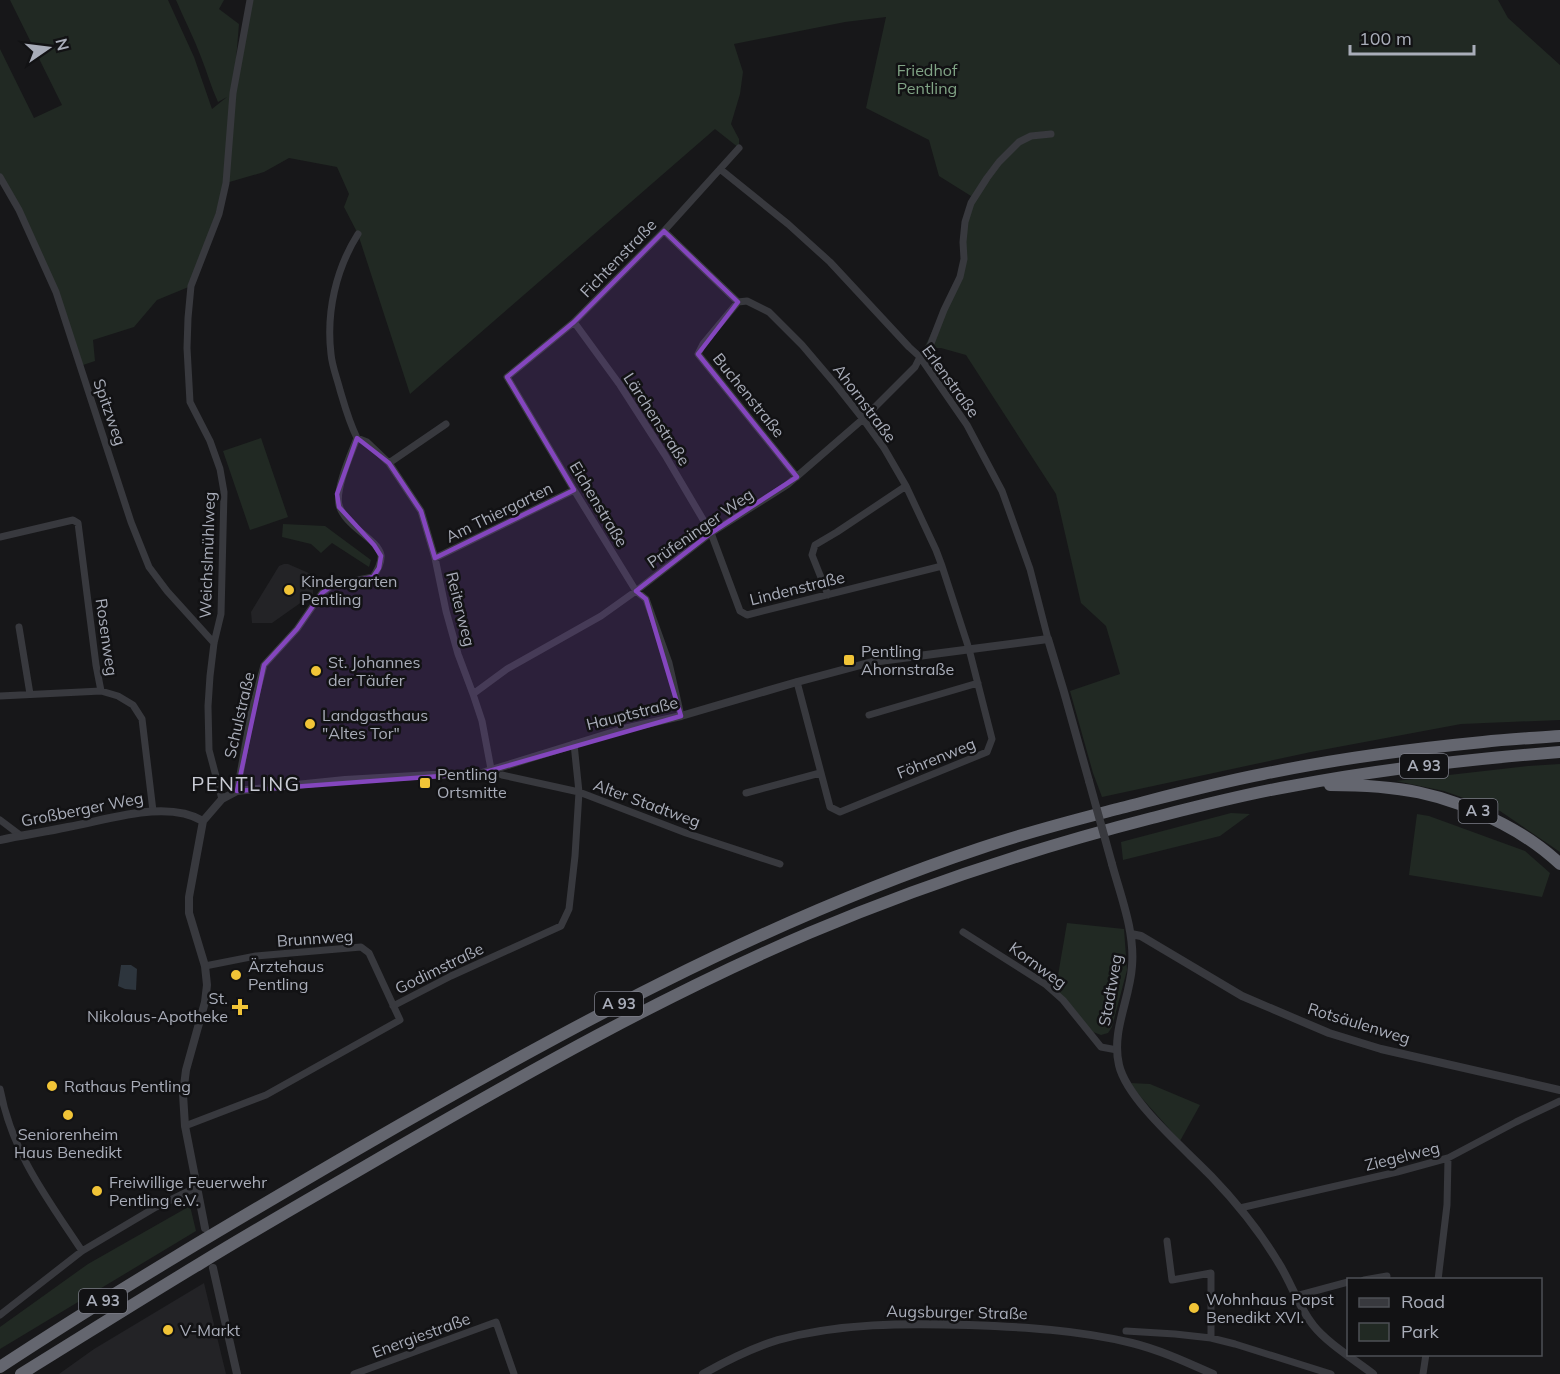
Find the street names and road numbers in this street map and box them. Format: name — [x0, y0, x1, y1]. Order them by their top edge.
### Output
street label: Fichtenstraße — [576, 215, 660, 301]
street label: Erlenstraße — [918, 341, 984, 421]
street label: Buchenstraße — [709, 349, 789, 441]
street label: Ahornstraße — [829, 360, 901, 446]
street label: Lärchenstraße — [619, 369, 695, 469]
street label: Spitzweg — [89, 376, 131, 448]
street label: Eichenstraße — [566, 458, 632, 550]
street label: Am Thiergarten — [442, 478, 556, 546]
street label: Prüfeninger Weg — [643, 484, 757, 572]
street label: Weichslmühlweg — [195, 491, 219, 619]
street label: Lindenstraße — [747, 567, 847, 609]
street label: Reiterweg — [442, 570, 480, 648]
street label: Rosenweg — [92, 597, 122, 677]
street label: Schulstraße — [219, 670, 259, 760]
street label: Hauptstraße — [584, 692, 680, 734]
street label: Föhrenweg — [894, 733, 978, 783]
road number: A 93 — [1400, 754, 1448, 778]
street label: Alter Stadtweg — [591, 774, 703, 832]
street label: Großberger Weg — [19, 787, 145, 831]
road number: A 3 — [1458, 799, 1498, 823]
street label: Brunnweg — [276, 925, 354, 951]
street label: Kornweg — [1005, 937, 1071, 993]
street label: Godimstraße — [392, 938, 486, 998]
street label: Stadtweg — [1094, 953, 1126, 1027]
road number: A 93 — [595, 992, 643, 1016]
street label: Rotsäulenweg — [1305, 998, 1413, 1048]
street label: Ziegelweg — [1363, 1137, 1441, 1175]
road number: A 93 — [79, 1289, 127, 1313]
street label: Augsburger Straße — [886, 1301, 1028, 1323]
street label: Energiestraße — [369, 1308, 473, 1362]

